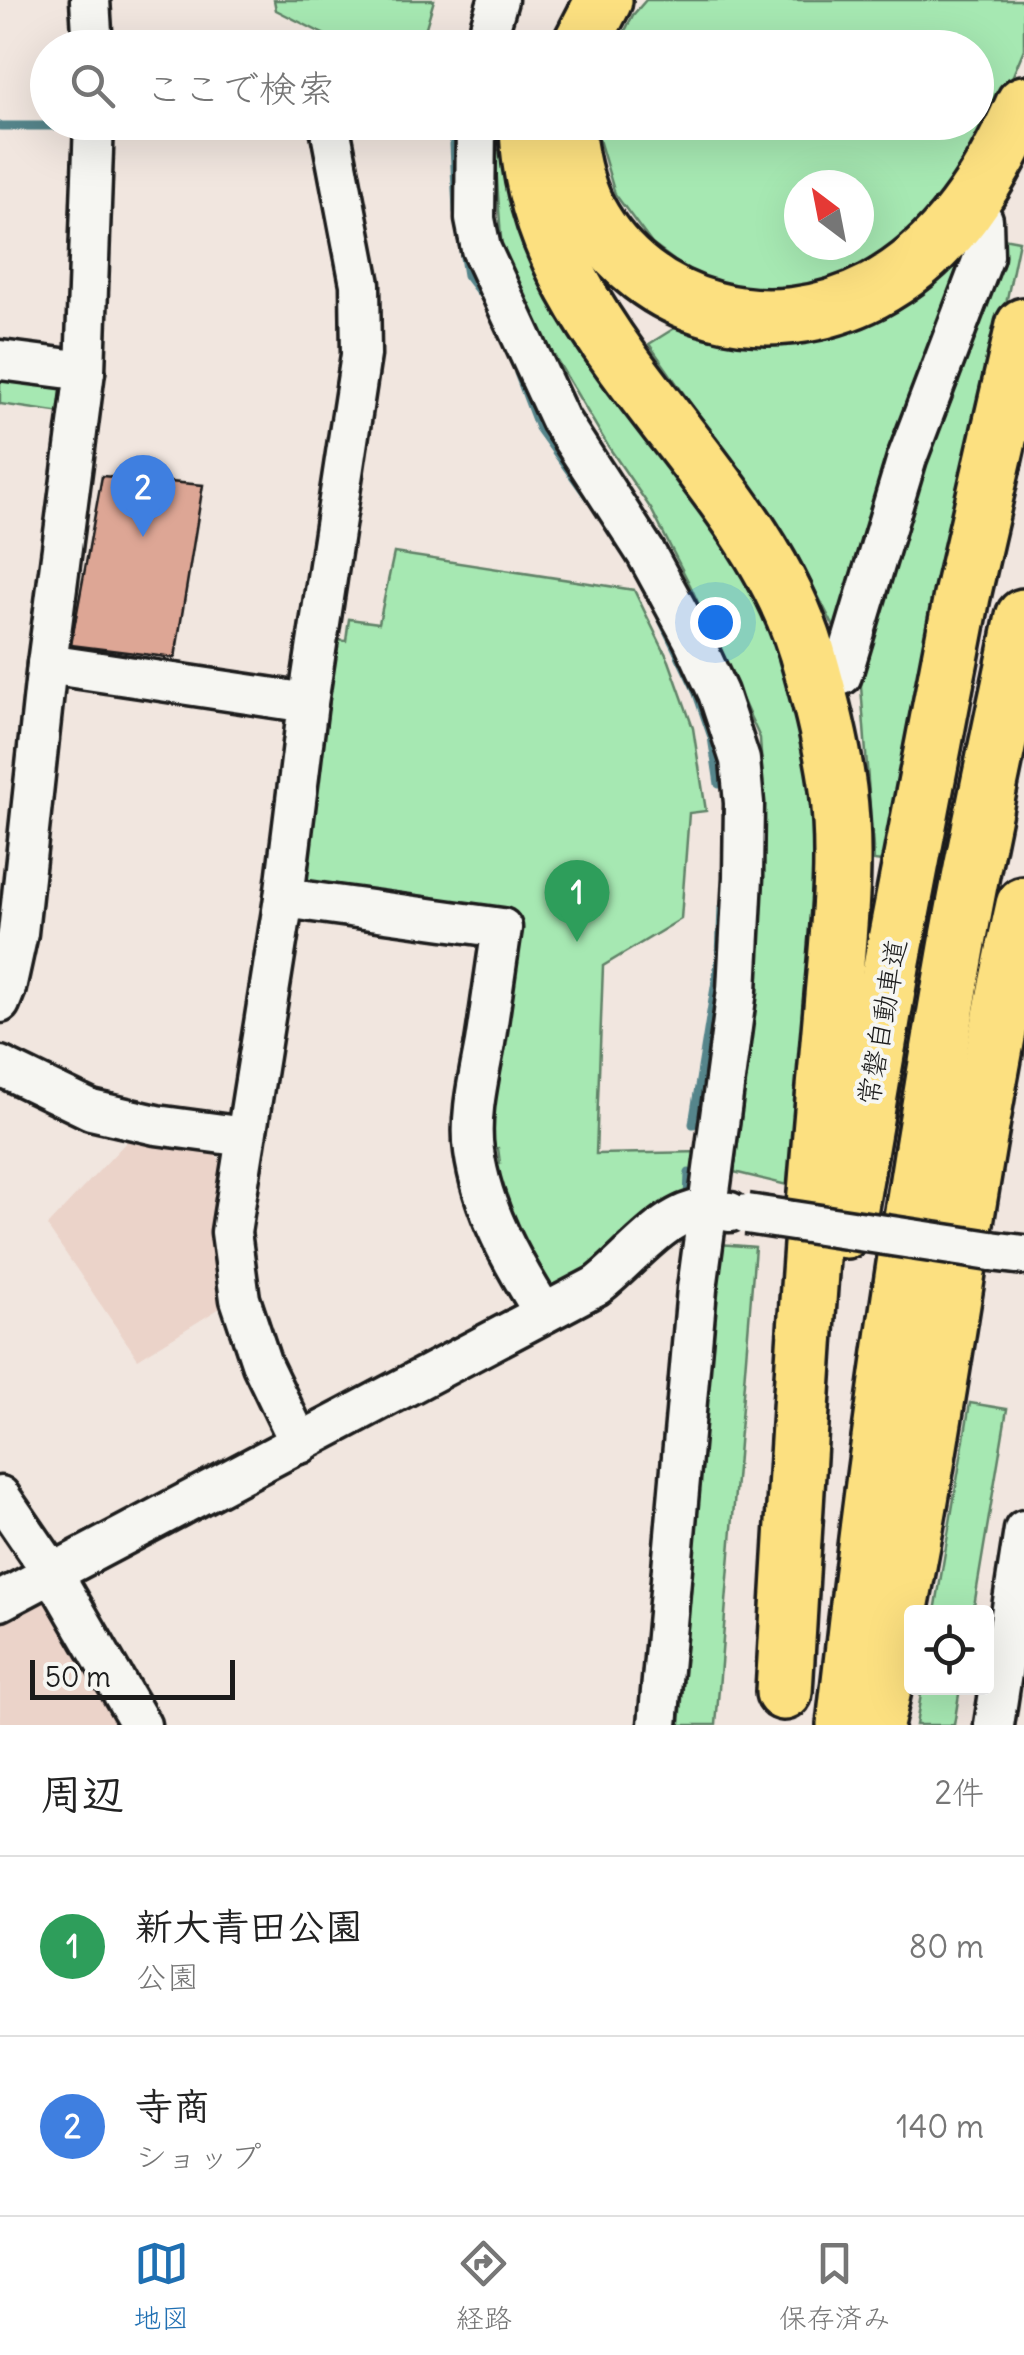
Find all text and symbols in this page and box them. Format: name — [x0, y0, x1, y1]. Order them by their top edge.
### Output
search box — [30, 30, 994, 140]
icon: search — [65, 58, 120, 113]
text: ここで検索 — [145, 65, 335, 112]
north arrow — [784, 170, 874, 260]
pin: 2 — [110, 454, 176, 537]
your location — [690, 597, 741, 648]
pin: 1 — [544, 860, 610, 942]
street label: 常磐自動車道 — [850, 936, 914, 1108]
map controls — [904, 1605, 994, 1695]
button: locate — [904, 1605, 994, 1695]
scale bar — [30, 1655, 235, 1700]
text: 50 m — [45, 1659, 111, 1695]
text: 周辺 — [40, 1768, 124, 1820]
text: 2件 — [934, 1772, 984, 1813]
text: 新大青田公園 — [135, 1903, 363, 1950]
text: 1 — [66, 1926, 79, 1967]
text: 80 m — [909, 1926, 984, 1967]
text: 公園 — [135, 1956, 199, 1997]
text: 寺商 — [135, 2083, 211, 2130]
text: 2 — [64, 2106, 81, 2147]
text: 140 m — [896, 2106, 984, 2147]
text: ショップ — [135, 2136, 262, 2177]
tab: 地図 — [133, 2236, 189, 2336]
tab: 経路 — [456, 2236, 512, 2336]
tab: 保存済み — [779, 2236, 891, 2336]

